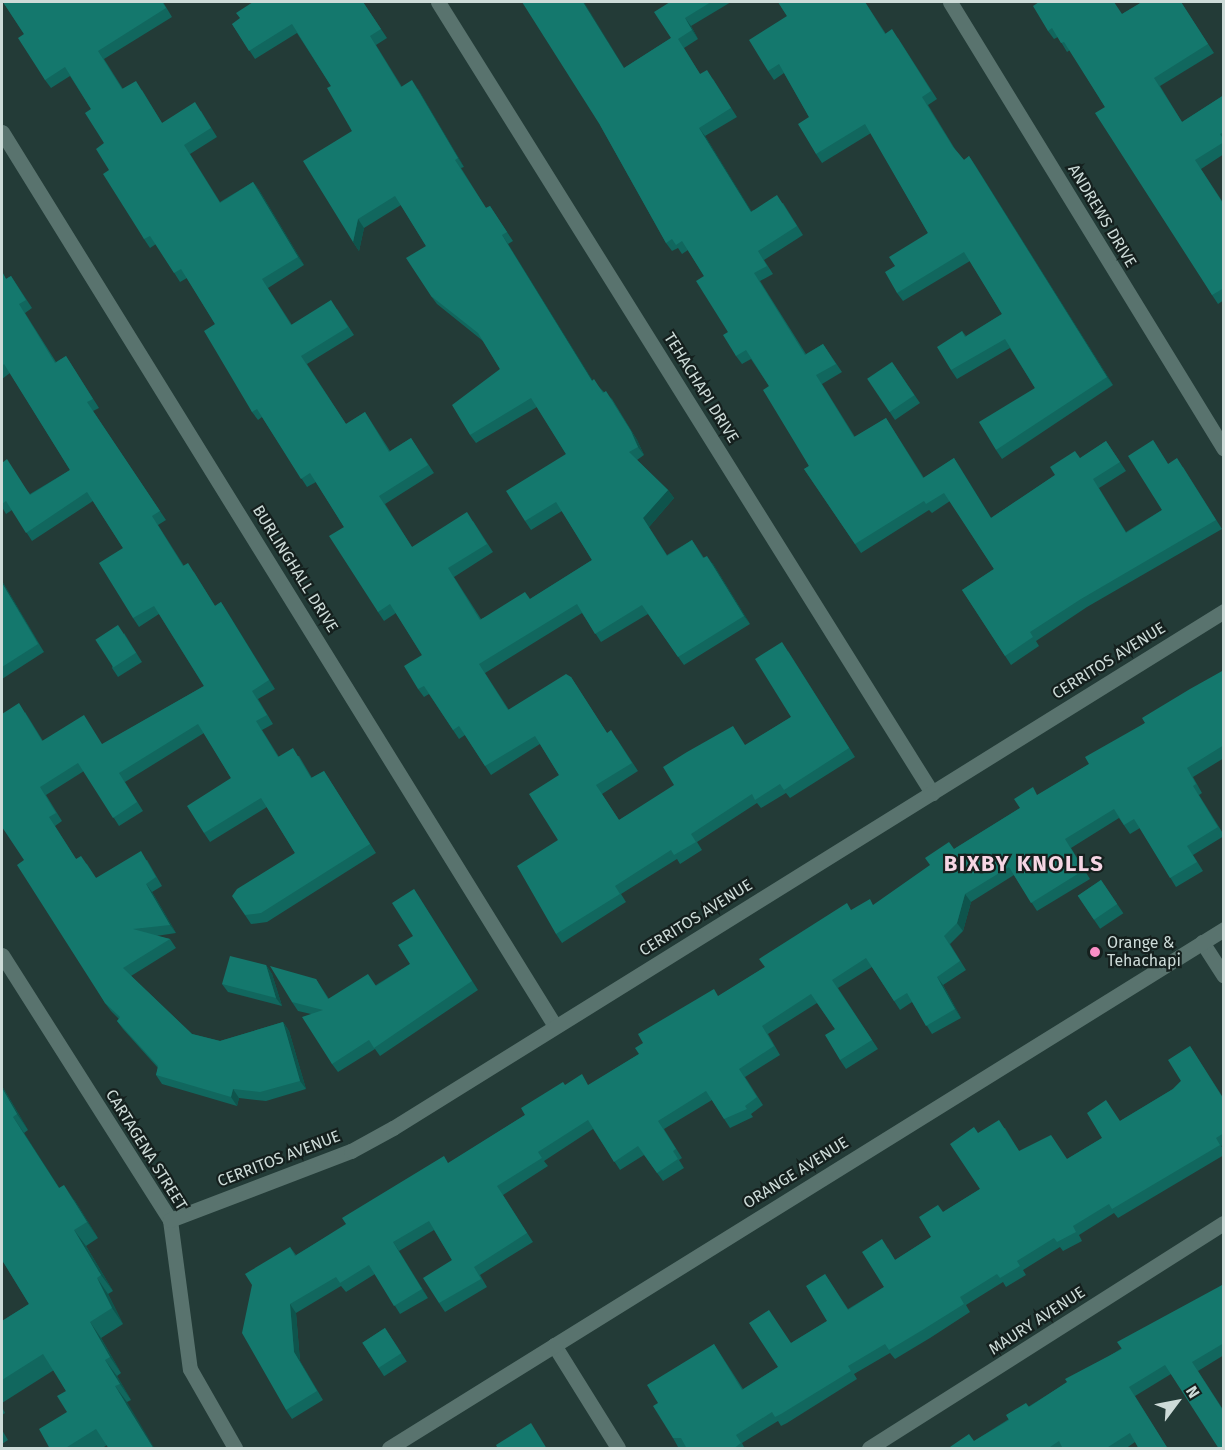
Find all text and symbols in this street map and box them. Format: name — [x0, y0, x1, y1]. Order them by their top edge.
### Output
street label: ANDREWS DRIVE — [1064, 161, 1140, 271]
street label: TEHACHAPI DRIVE — [659, 329, 743, 447]
street label: BURLINGHALL DRIVE — [248, 502, 342, 636]
street label: CERRITOS AVENUE — [1049, 618, 1169, 704]
district label: BIXBY KNOLLS — [944, 851, 1104, 877]
street label: CERRITOS AVENUE — [636, 875, 756, 961]
place label: Orange & Tehachapi — [1107, 933, 1181, 971]
marker: Orange & Tehachapi — [1088, 945, 1102, 959]
street label: CARTAGENA STREET — [101, 1086, 191, 1214]
street label: CERRITOS AVENUE — [215, 1127, 343, 1191]
street label: ORANGE AVENUE — [740, 1133, 852, 1213]
street label: MAURY AVENUE — [985, 1283, 1089, 1359]
north arrow — [1147, 1372, 1207, 1432]
text: N — [1182, 1383, 1204, 1402]

